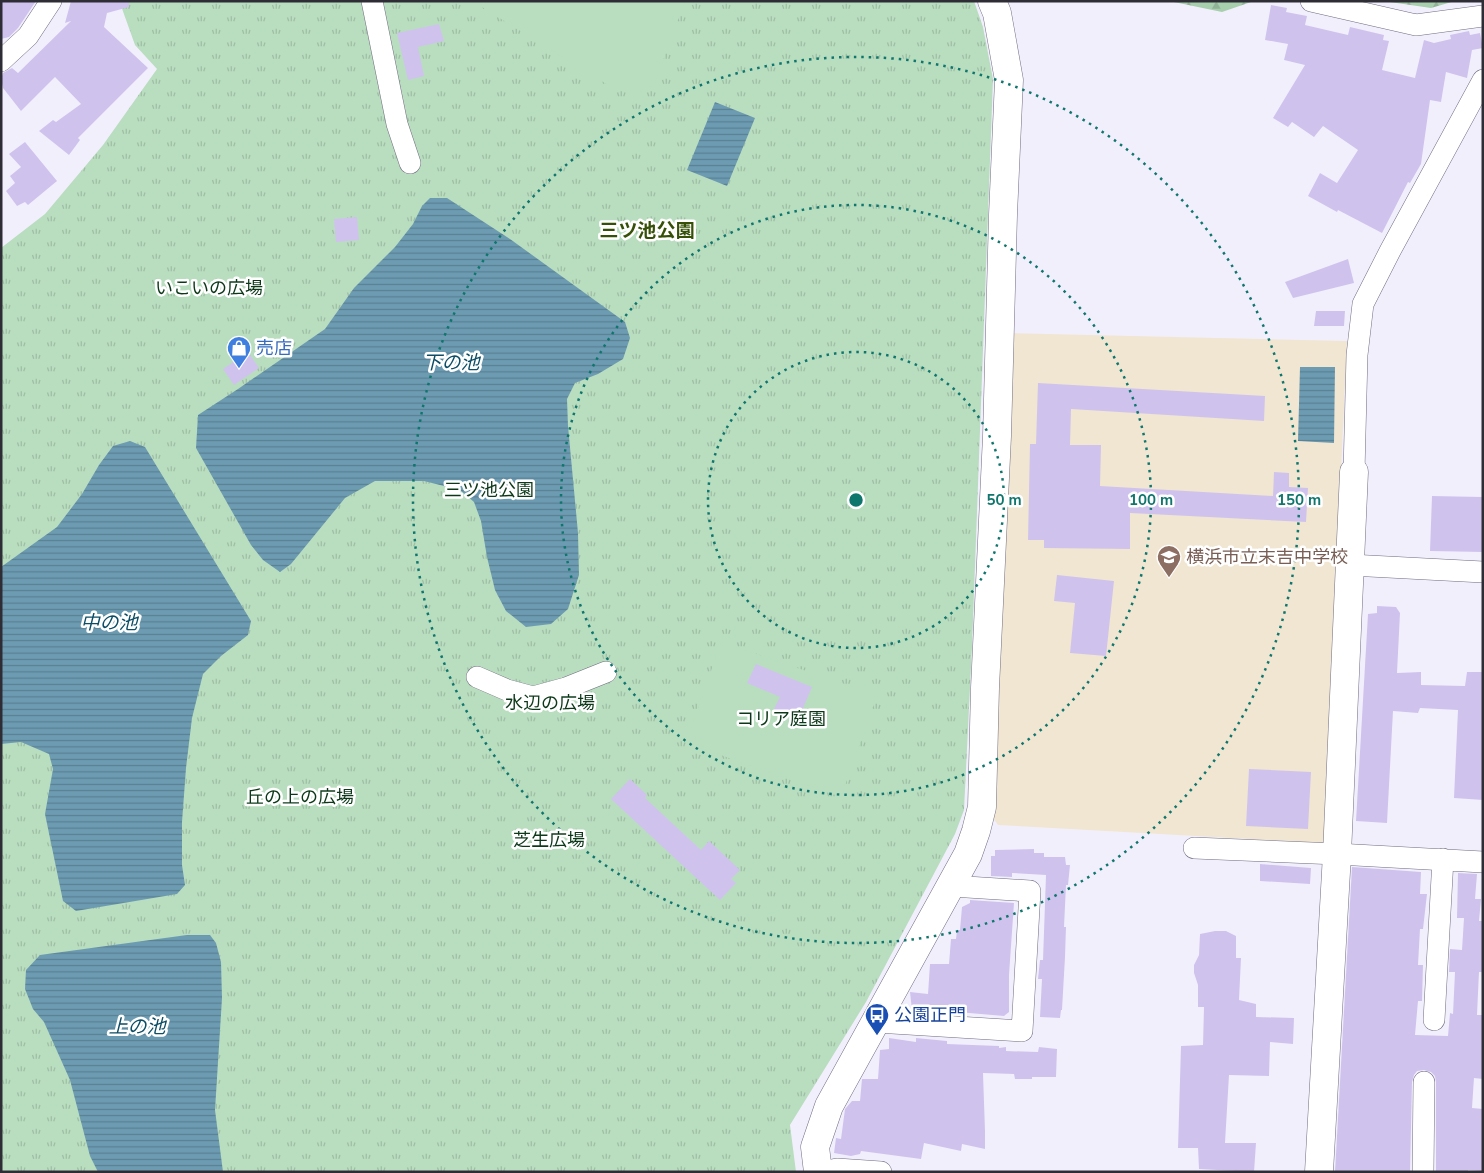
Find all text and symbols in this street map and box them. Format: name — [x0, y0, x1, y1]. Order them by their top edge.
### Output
district label: 三ツ池公園 — [599, 218, 695, 244]
park label: いこいの広場 — [155, 276, 263, 300]
shop icon: 売店 — [226, 335, 252, 369]
place label: 売店 — [256, 336, 292, 360]
water label: 下の池 — [422, 350, 481, 376]
park label: 三ツ池公園 — [444, 478, 534, 502]
text: 50 m — [986, 490, 1022, 510]
text: 100 m — [1129, 490, 1173, 510]
text: 150 m — [1277, 490, 1321, 510]
centre of rings — [847, 491, 865, 509]
school or university icon: 横浜市立末吉中学校 — [1156, 544, 1182, 578]
place label: 横浜市立末吉中学校 — [1186, 545, 1348, 569]
water label: 中の池 — [80, 610, 139, 636]
park label: 水辺の広場 — [505, 691, 595, 715]
park label: コリア庭園 — [736, 707, 826, 731]
park label: 丘の上の広場 — [246, 785, 354, 809]
park label: 芝生広場 — [513, 828, 585, 852]
bus stop icon: 公園正門 — [864, 1002, 890, 1036]
place label: 公園正門 — [894, 1003, 966, 1027]
water label: 上の池 — [108, 1014, 167, 1040]

